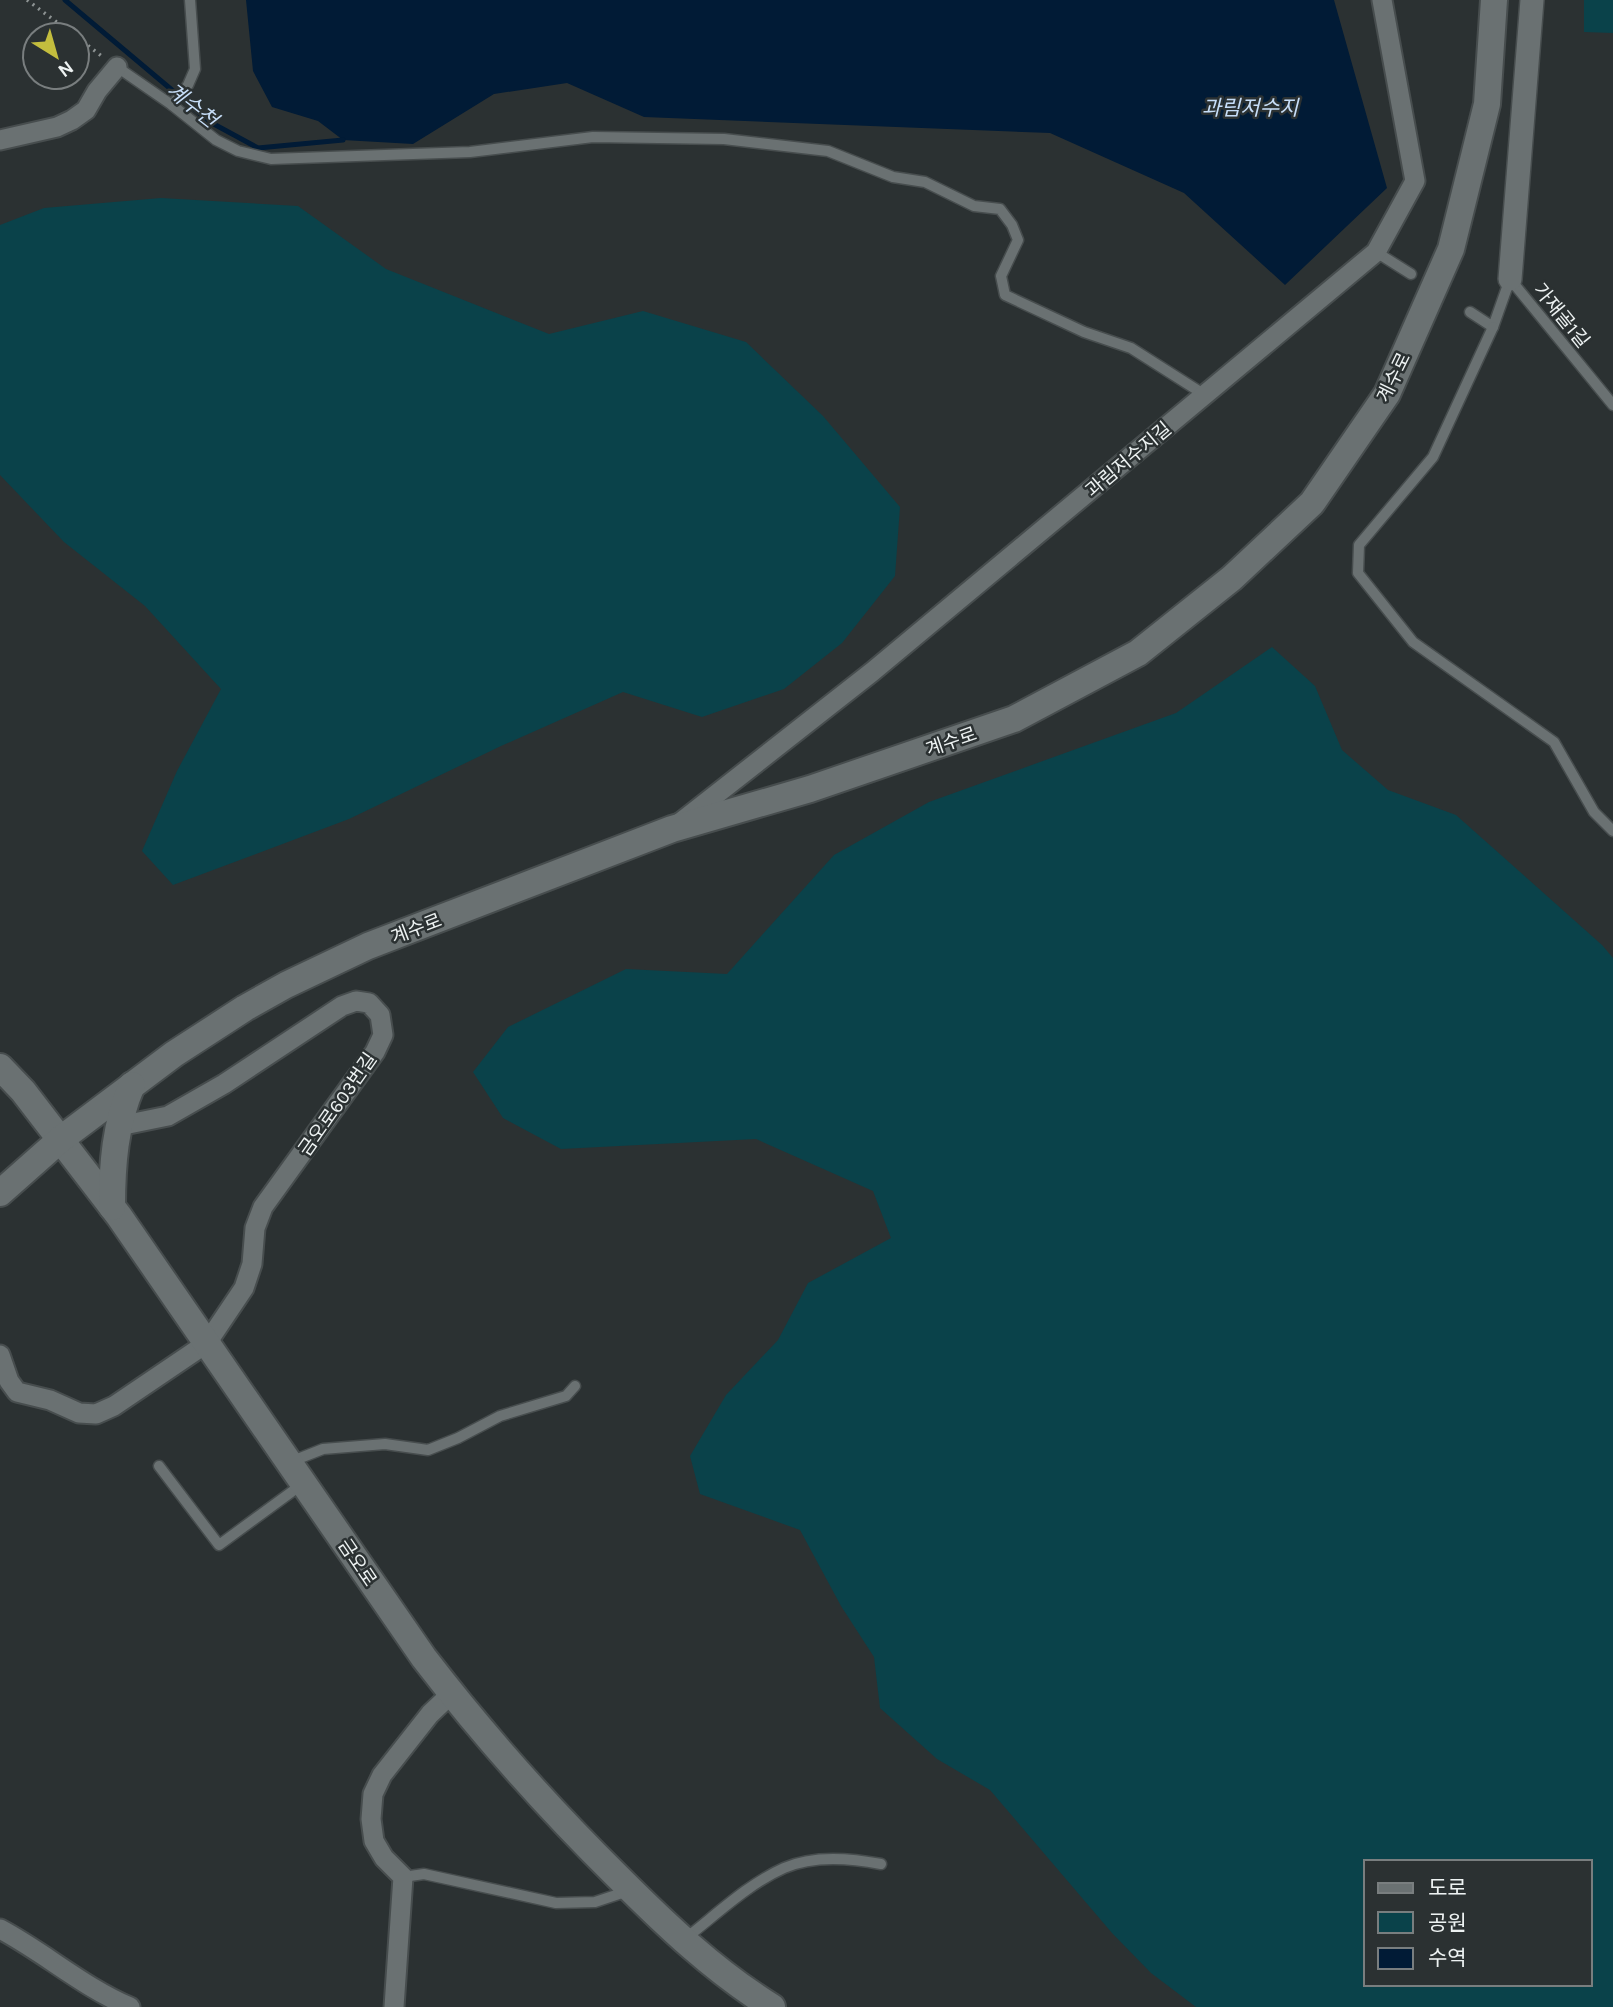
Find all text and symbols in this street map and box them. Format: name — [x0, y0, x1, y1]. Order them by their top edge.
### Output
north arrow — [21, 21, 91, 91]
text: N — [54, 56, 78, 82]
water label: 계수천 — [162, 78, 224, 134]
water label: 과림저수지 — [1202, 96, 1300, 120]
street label: 가재골1길 — [1529, 279, 1594, 352]
street label: 계수로 — [1373, 349, 1415, 406]
street label: 과림저수지길 — [1081, 418, 1176, 502]
street label: 계수로 — [923, 723, 980, 761]
street label: 계수로 — [388, 909, 445, 949]
street label: 금오로603번길 — [294, 1049, 381, 1160]
street label: 금오로 — [333, 1535, 381, 1590]
legend — [1364, 1860, 1592, 1986]
text: 도로 — [1428, 1876, 1467, 1900]
text: 공원 — [1428, 1911, 1467, 1935]
text: 수역 — [1428, 1946, 1467, 1970]

